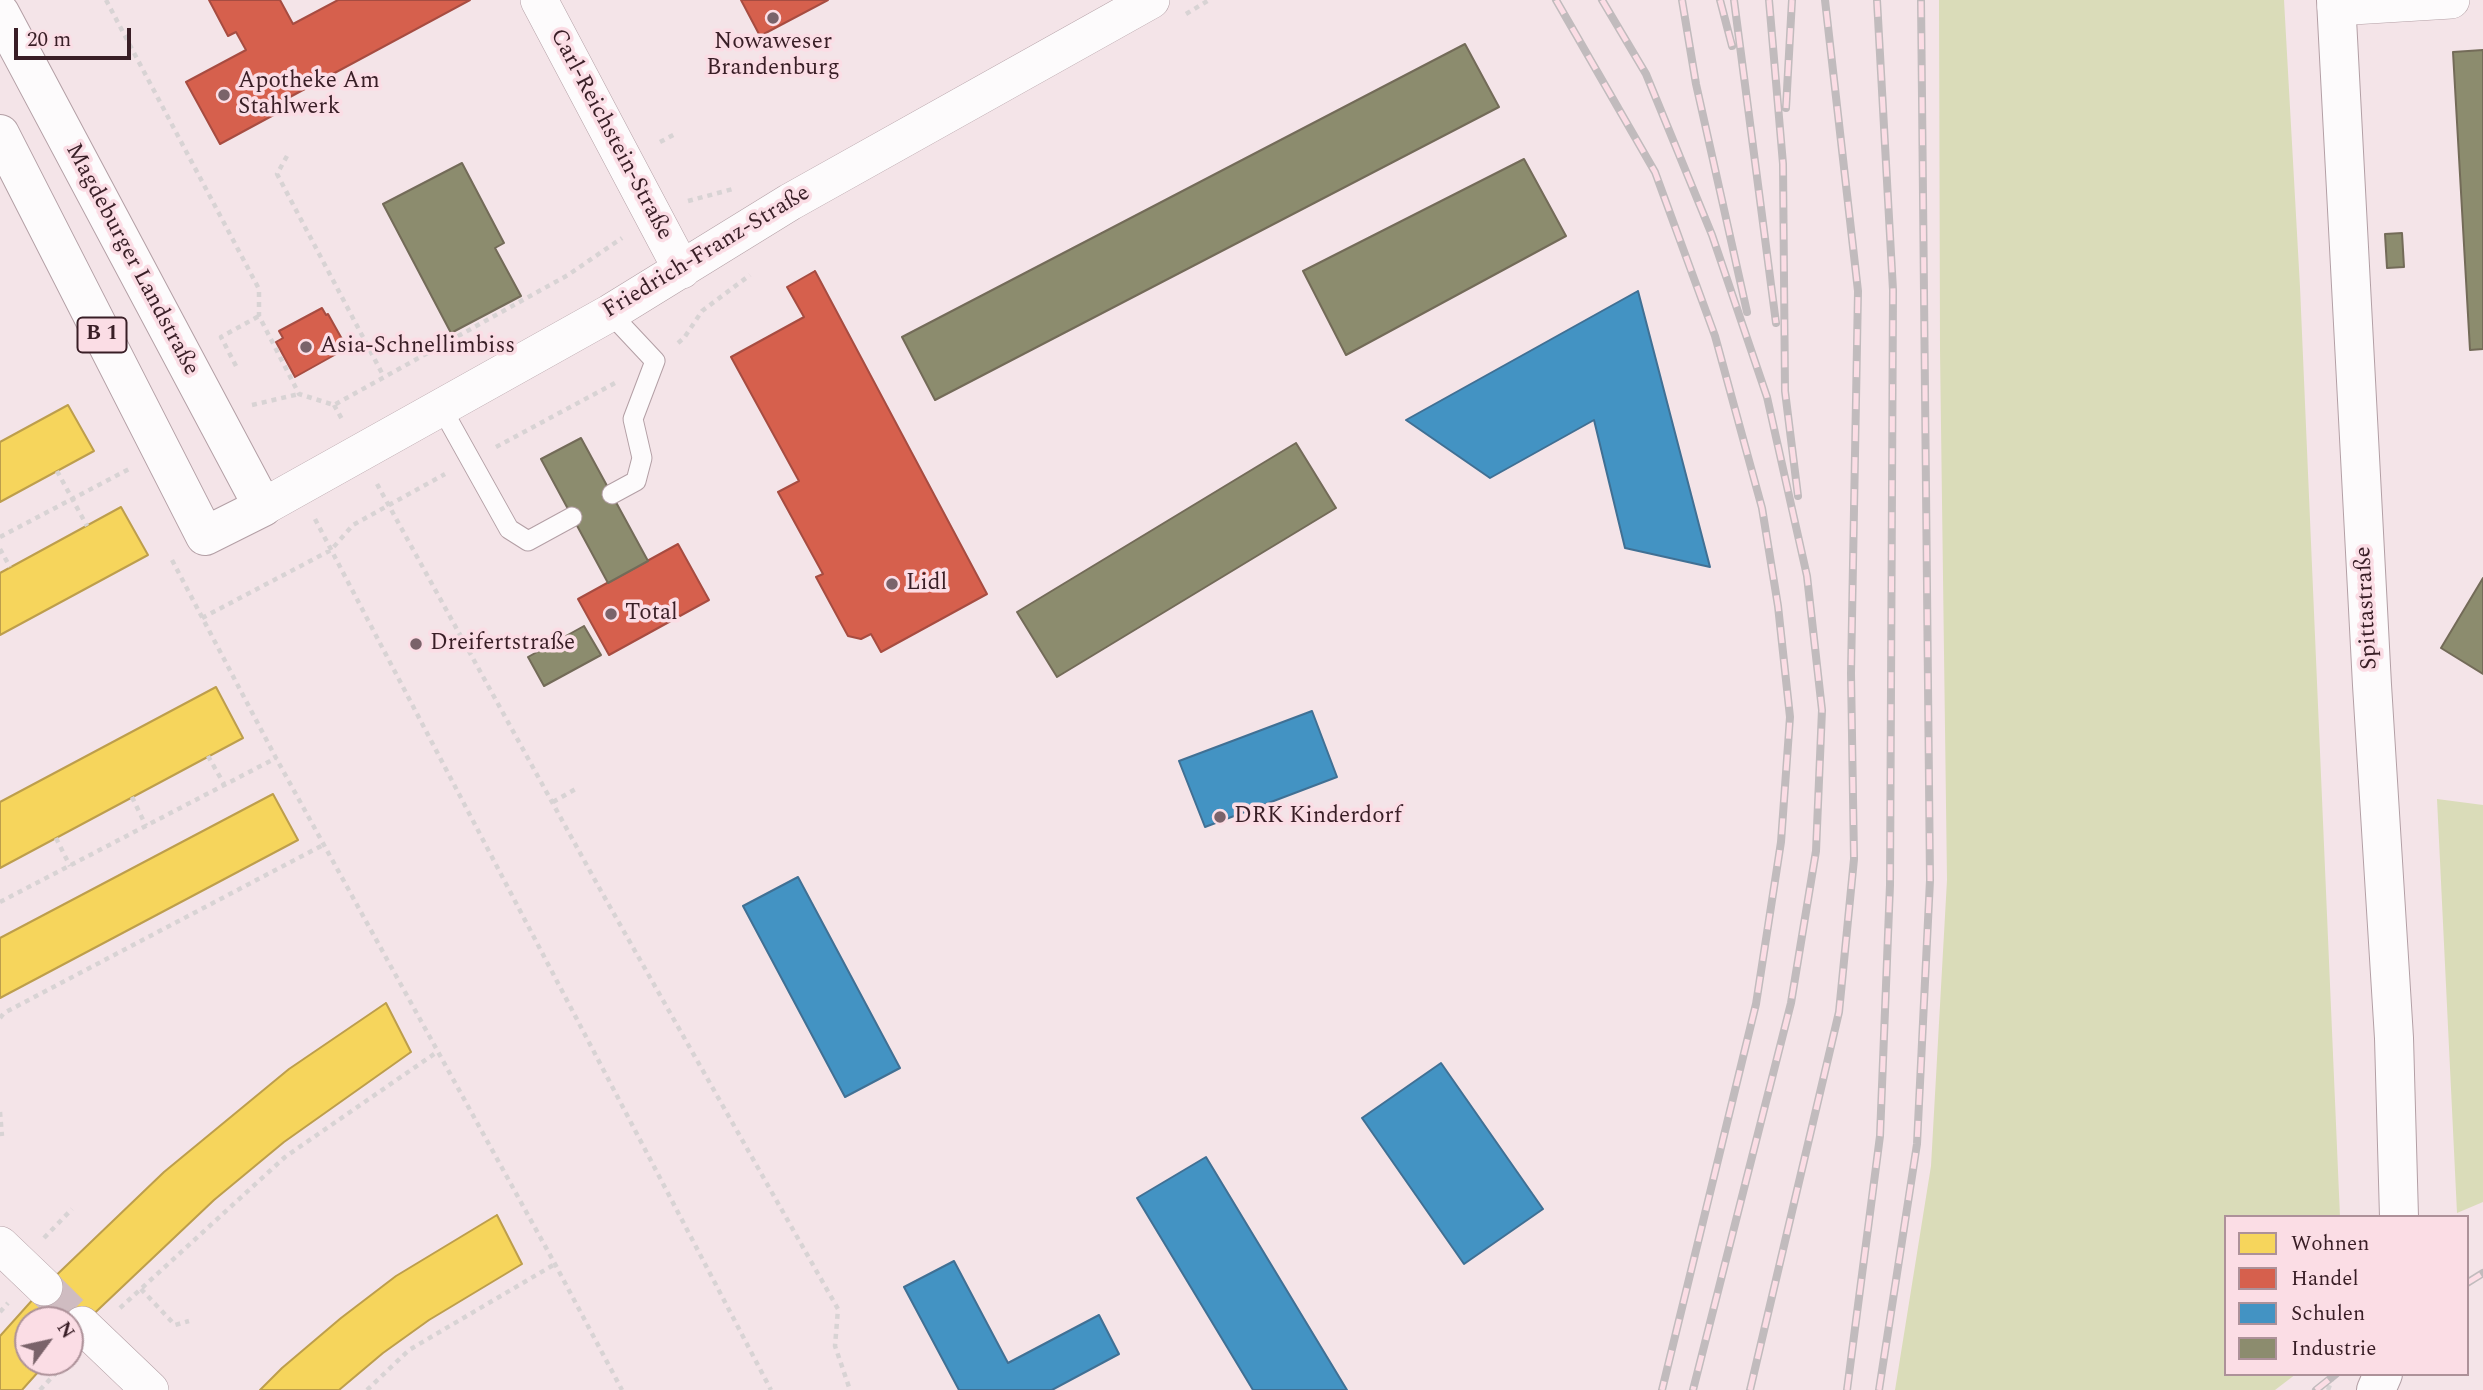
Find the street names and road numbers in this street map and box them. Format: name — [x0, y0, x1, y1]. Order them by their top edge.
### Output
street label: Carl-Reichstein-Straße — [543, 25, 677, 245]
street label: Magdeburger Landstraße — [58, 139, 204, 381]
street label: Friedrich-Franz-Straße — [599, 180, 815, 326]
road number: B 1 — [78, 318, 126, 352]
street label: Spittastraße — [2351, 546, 2385, 670]

